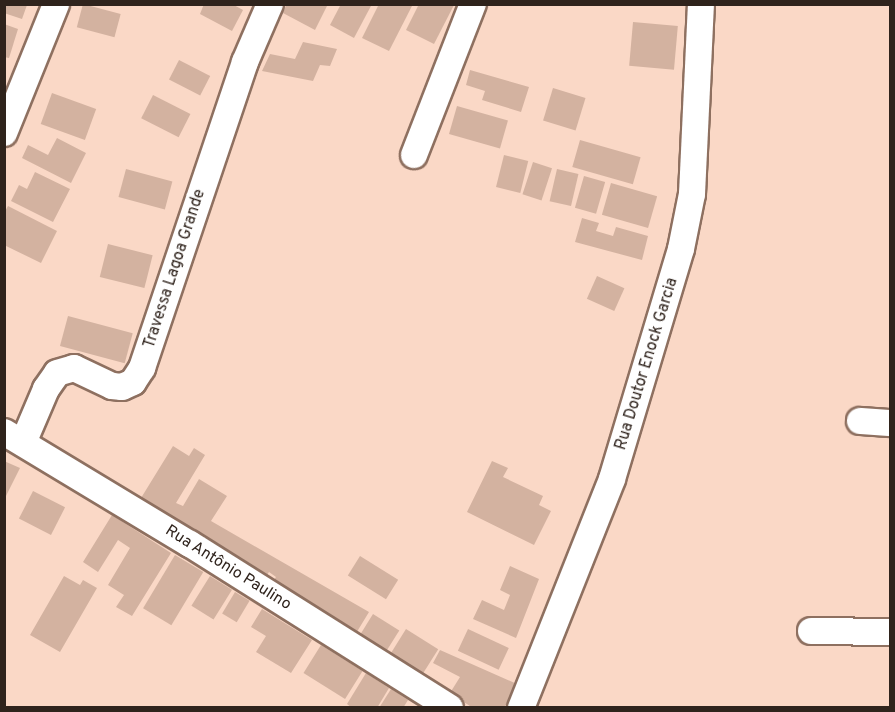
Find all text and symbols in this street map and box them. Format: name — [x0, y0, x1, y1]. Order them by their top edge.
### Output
street label: Travessa Lagoa Grande — [140, 187, 210, 351]
street label: Rua Doutor Enock Garcia — [612, 275, 682, 453]
street label: Rua Antônio Paulino — [161, 521, 295, 615]

